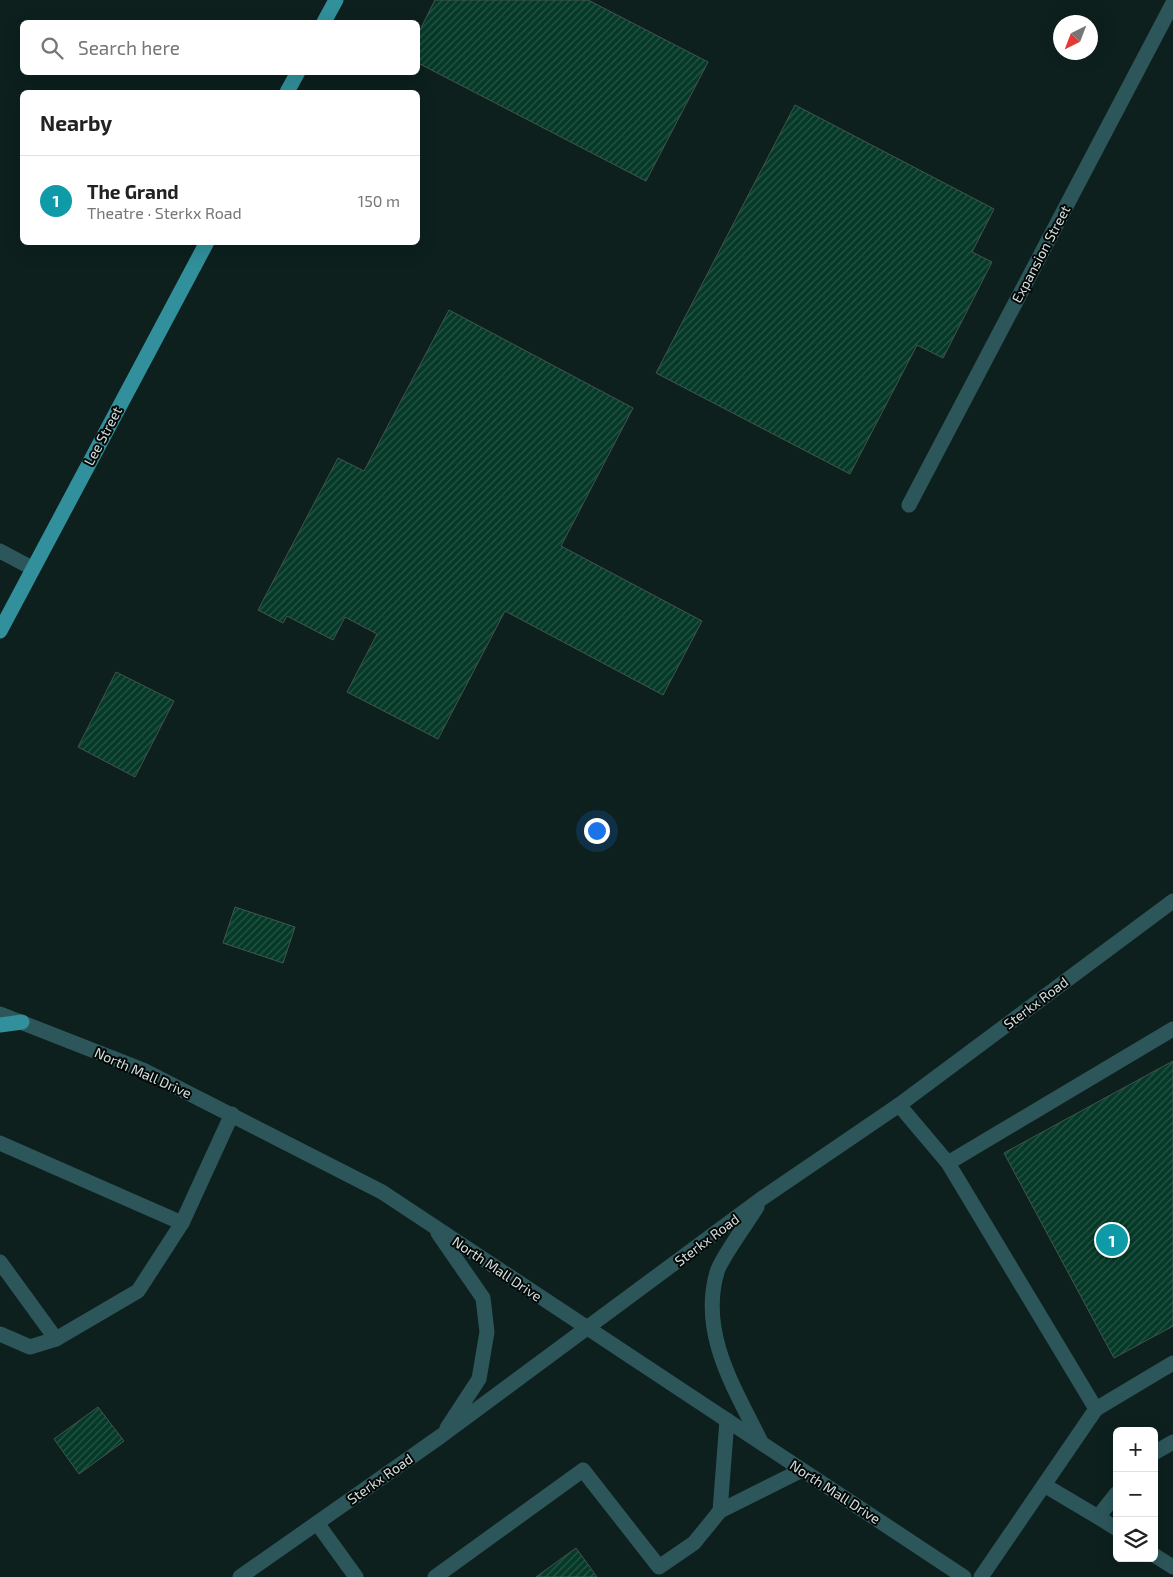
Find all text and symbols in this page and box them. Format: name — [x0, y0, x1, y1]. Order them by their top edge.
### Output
north arrow — [1053, 15, 1098, 60]
search box — [20, 20, 420, 75]
icon: search — [38, 34, 66, 62]
text: Search here — [78, 36, 180, 59]
text: Nearby — [40, 110, 112, 135]
text: The Grand — [87, 180, 179, 203]
text: 1 — [53, 191, 59, 210]
text: 150 m — [358, 191, 400, 210]
street label: Expansion Street — [1008, 202, 1073, 305]
text: Theatre · Sterkx Road — [87, 203, 242, 222]
street label: Lee Street — [80, 403, 125, 468]
your location — [584, 818, 610, 844]
street label: Sterkx Road — [1000, 973, 1071, 1032]
street label: North Mall Drive — [92, 1044, 194, 1102]
street label: Sterkx Road — [671, 1210, 742, 1269]
pin: 1 — [1096, 1221, 1128, 1259]
street label: North Mall Drive — [449, 1232, 545, 1305]
map controls — [1113, 1427, 1158, 1562]
button: + — [1113, 1427, 1158, 1472]
street label: Sterkx Road — [344, 1450, 416, 1507]
street label: North Mall Drive — [787, 1456, 884, 1527]
button: − — [1113, 1472, 1158, 1517]
button: layers — [1113, 1517, 1158, 1562]

